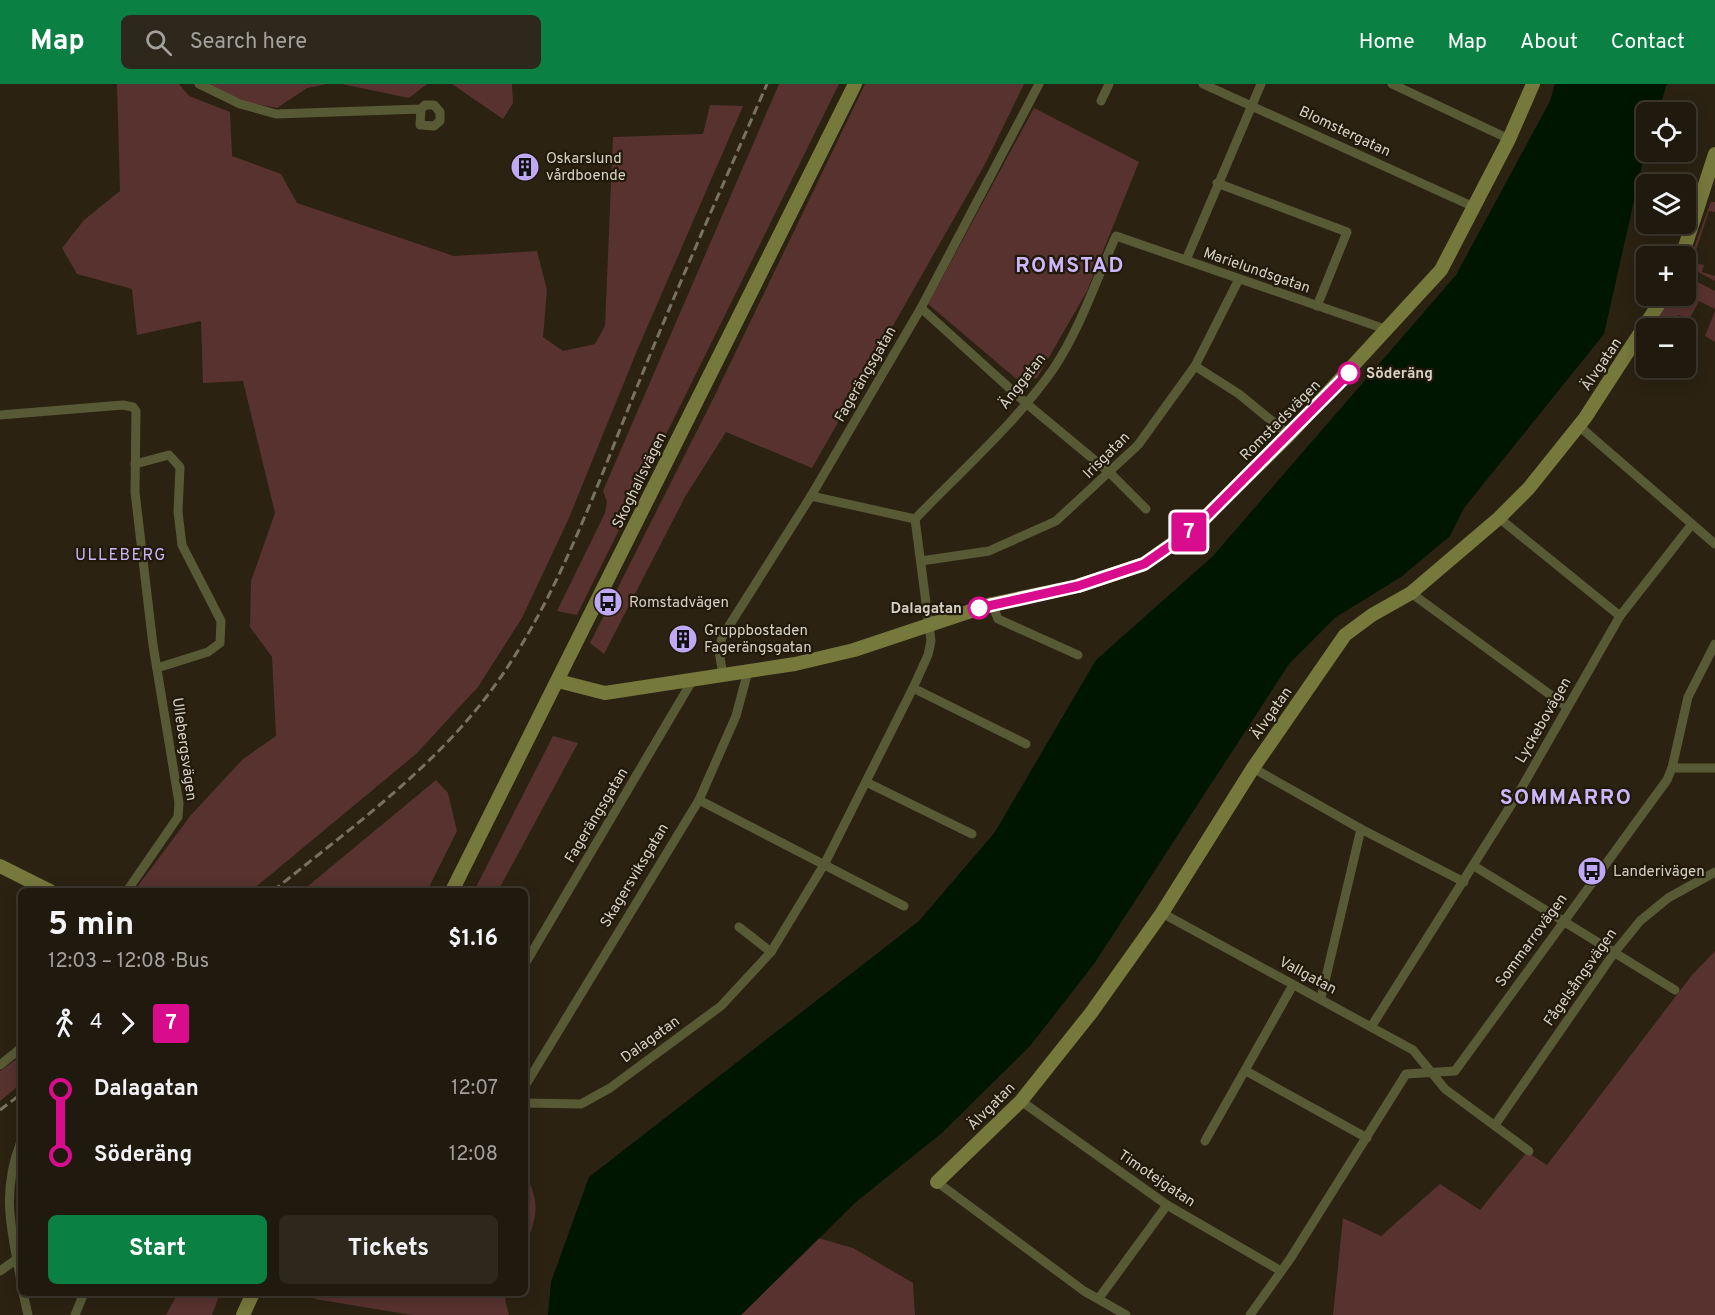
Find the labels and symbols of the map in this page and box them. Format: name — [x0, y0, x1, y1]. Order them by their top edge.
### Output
street label: Blomstergatan — [1295, 103, 1393, 162]
place label: Oskarslund vårdboende — [546, 150, 626, 186]
building icon: Oskarslund vårdboende — [509, 151, 541, 183]
street label: Marielundsgatan — [1200, 244, 1313, 299]
district label: ROMSTAD — [1015, 253, 1125, 280]
street label: Fagerängsgatan — [831, 323, 901, 426]
street label: Älvgatan — [1577, 334, 1627, 395]
street label: Änggatan — [995, 350, 1051, 414]
marker: Söderäng — [1338, 362, 1360, 384]
place label: Söderäng — [1366, 365, 1433, 384]
street label: Romstadsvägen — [1237, 377, 1325, 465]
street label: Skoghallsvägen — [609, 429, 672, 532]
street label: Irisgatan — [1080, 429, 1135, 484]
line badge: 7 — [1170, 512, 1208, 552]
district label: ULLEBERG — [75, 546, 167, 566]
bus stop icon: Romstadvägen — [592, 586, 624, 618]
place label: Romstadvägen — [629, 594, 729, 613]
marker: Dalagatan — [968, 597, 990, 619]
place label: Dalagatan — [891, 600, 962, 619]
place label: Gruppbostaden Fagerängsgatan — [704, 622, 812, 658]
building icon: Gruppbostaden Fagerängsgatan — [667, 623, 699, 655]
street label: Lyckebovägen — [1512, 674, 1577, 767]
street label: Älvgatan — [1246, 683, 1297, 744]
street label: Ullebergsvägen — [167, 696, 200, 802]
street label: Fagerängsgatan — [561, 765, 633, 867]
district label: SOMMARRO — [1500, 785, 1632, 812]
street label: Skagersviksgatan — [597, 820, 674, 931]
bus stop icon: Landerivägen — [1576, 855, 1608, 887]
place label: Landerivägen — [1613, 863, 1705, 882]
street label: Sommarrovägen — [1492, 891, 1572, 991]
street label: Fågelsångsvägen — [1540, 925, 1622, 1030]
street label: Vallgatan — [1275, 953, 1339, 999]
street label: Dalagatan — [618, 1012, 684, 1068]
street label: Älvgatan — [963, 1078, 1020, 1135]
street label: Timotejgatan — [1114, 1146, 1199, 1212]

